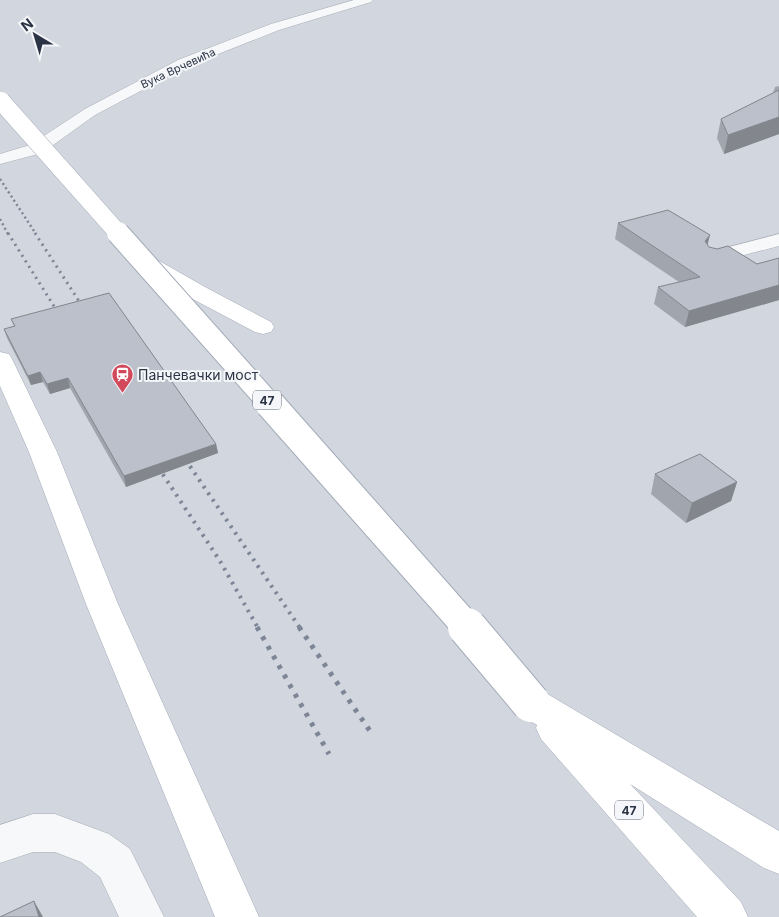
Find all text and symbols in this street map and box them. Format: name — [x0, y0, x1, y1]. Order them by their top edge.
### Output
north arrow — [10, 10, 60, 60]
text: N — [17, 14, 36, 34]
street label: Вука Врчевића — [138, 45, 218, 91]
station icon: Панчевачки мост — [110, 362, 134, 393]
place label: Панчевачки мост — [138, 366, 259, 383]
road number: 47 — [253, 390, 281, 410]
road number: 47 — [615, 800, 643, 820]

